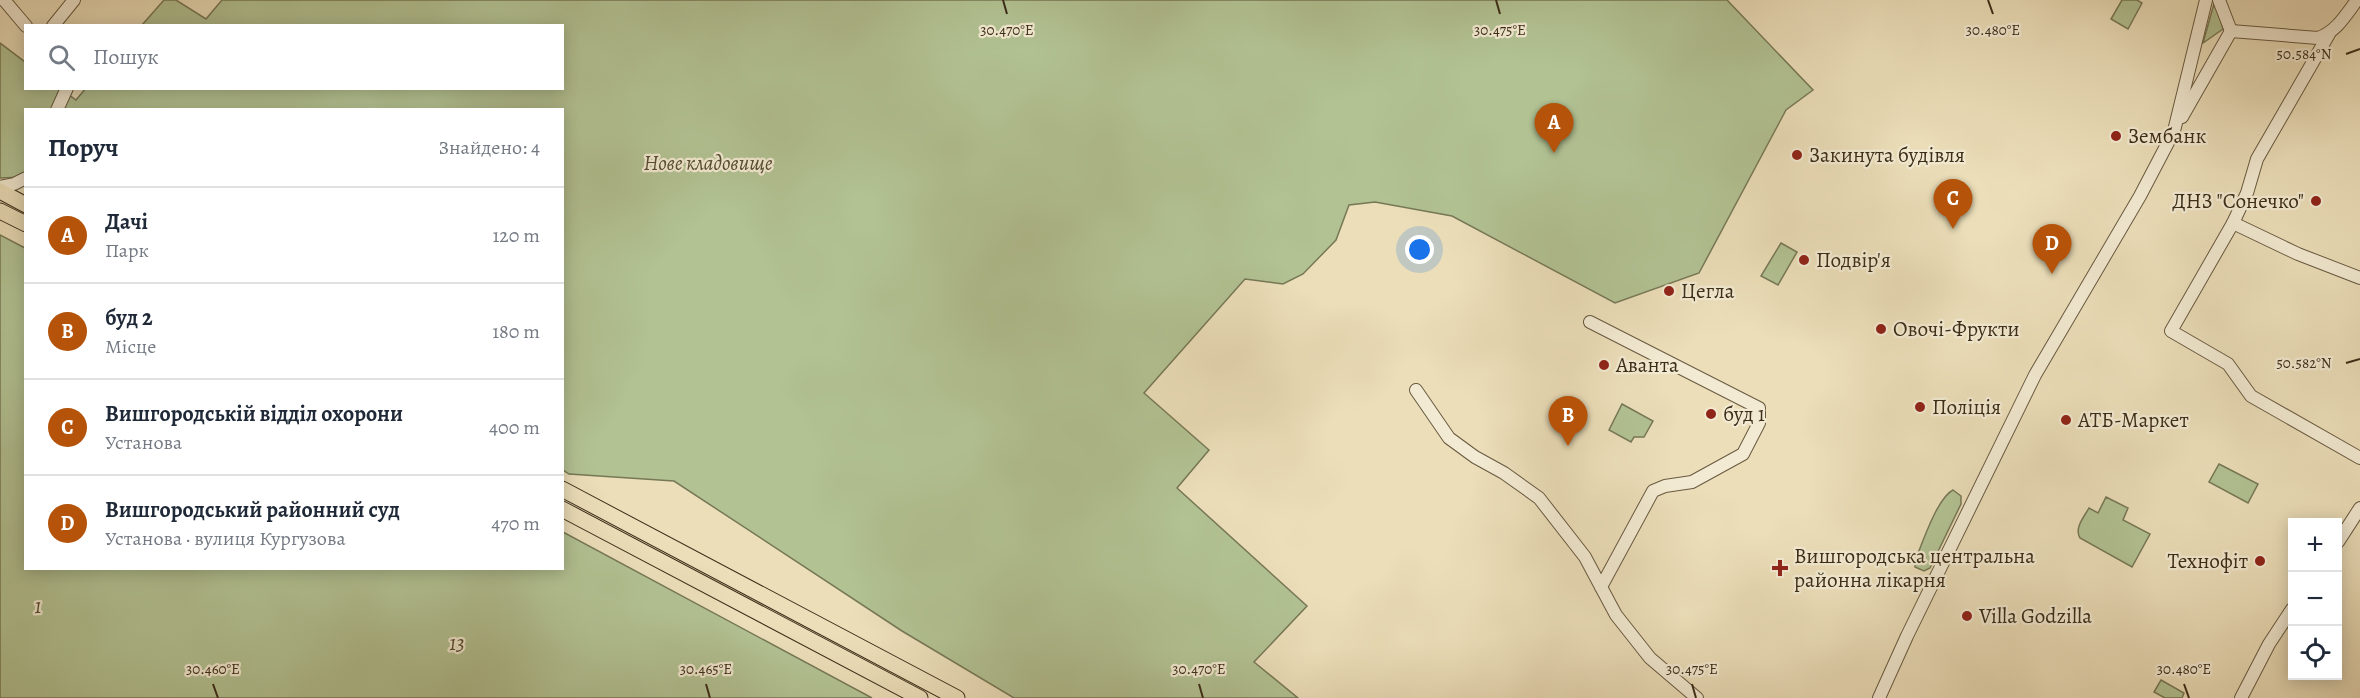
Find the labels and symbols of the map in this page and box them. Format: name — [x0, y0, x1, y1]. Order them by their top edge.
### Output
text: 30.470°E — [980, 20, 1034, 40]
text: 30.475°E — [1474, 20, 1526, 40]
text: 30.480°E — [1966, 20, 2020, 40]
text: 50.584°N — [2277, 44, 2332, 64]
pin: A — [1534, 104, 1574, 153]
place label: Зембанк — [2128, 122, 2206, 150]
marker: Зембанк — [2109, 129, 2123, 143]
place label: Закинута будівля — [1809, 141, 1965, 169]
marker: Закинута будівля — [1790, 148, 1804, 162]
park label: Нове кладовище — [643, 149, 773, 177]
pin: C — [1934, 180, 1972, 229]
place label: ДНЗ "Сонечко" — [2172, 187, 2304, 215]
marker: ДНЗ "Сонечко" — [2309, 194, 2323, 208]
pin: D — [2032, 224, 2072, 274]
your location — [1405, 235, 1434, 264]
place label: Подвір'я — [1816, 246, 1891, 274]
marker: Подвір'я — [1797, 253, 1811, 267]
place label: Цегла — [1681, 277, 1735, 305]
marker: Цегла — [1662, 284, 1676, 298]
place label: Овочі-Фрукти — [1893, 315, 2020, 343]
marker: Овочі-Фрукти — [1874, 322, 1888, 336]
place label: Аванта — [1615, 351, 1679, 379]
text: 50.582°N — [2276, 353, 2332, 373]
marker: Аванта — [1597, 358, 1611, 372]
place label: Поліція — [1932, 393, 2001, 421]
pin: B — [1548, 396, 1588, 446]
place label: буд 1 — [1723, 400, 1765, 428]
marker: Поліція — [1913, 400, 1927, 414]
place label: АТБ-Маркет — [2077, 406, 2189, 434]
marker: буд 1 — [1704, 407, 1718, 421]
marker: АТБ-Маркет — [2059, 413, 2073, 427]
place label: Вишгородська центральна районна лікарня — [1794, 542, 2035, 594]
place label: Технофіт — [2167, 547, 2248, 575]
marker: Технофіт — [2253, 554, 2267, 568]
marker: Вишгородська центральна районна лікарня — [1771, 559, 1789, 577]
park label: 1 — [34, 592, 42, 620]
place label: Villa Godzilla — [1978, 602, 2092, 630]
marker: Villa Godzilla — [1960, 609, 1974, 623]
park label: 13 — [449, 629, 465, 657]
text: 30.460°E — [186, 659, 240, 679]
text: 30.465°E — [680, 659, 732, 679]
text: 30.470°E — [1172, 659, 1226, 679]
text: 30.475°E — [1666, 659, 1718, 679]
text: 30.480°E — [2157, 659, 2211, 679]

